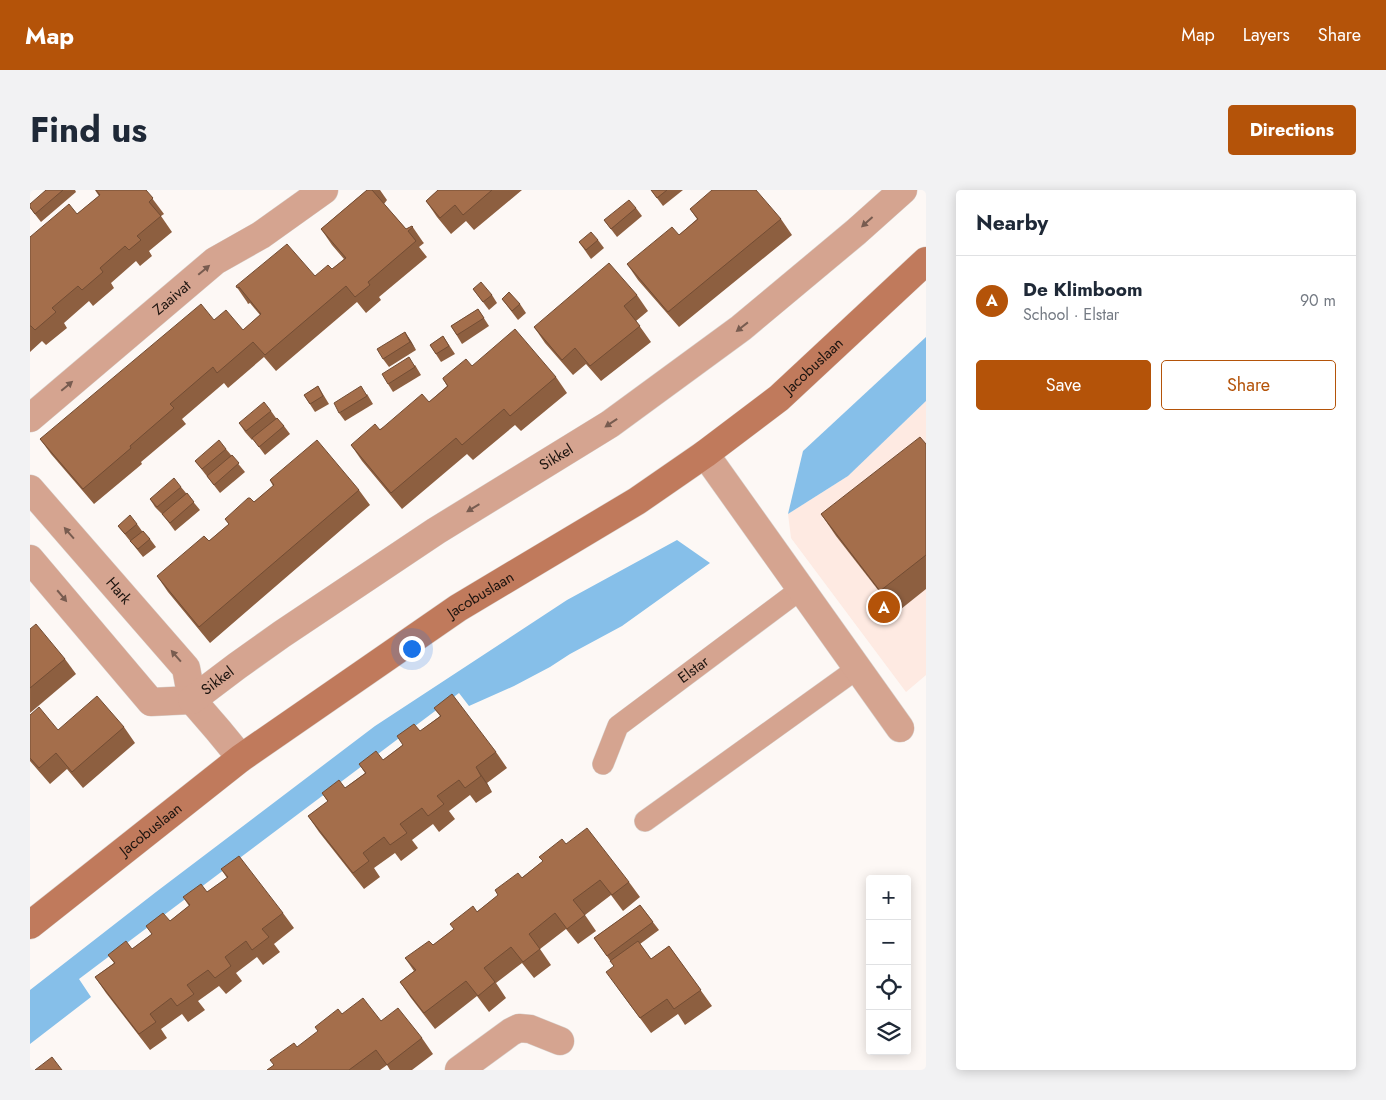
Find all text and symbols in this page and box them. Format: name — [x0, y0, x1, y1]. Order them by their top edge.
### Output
text: Map — [25, 18, 74, 53]
text: Map — [1181, 22, 1215, 48]
text: Layers — [1243, 22, 1290, 48]
text: Share — [1318, 22, 1361, 48]
text: Find us — [30, 105, 147, 155]
button: Directions — [1228, 105, 1356, 155]
text: Nearby — [976, 208, 1048, 238]
one-way arrow — [860, 217, 873, 228]
one-way arrow — [198, 264, 211, 275]
street label: Zaaivat — [148, 275, 196, 320]
text: De Klimboom — [1023, 276, 1142, 303]
text: A — [986, 289, 998, 312]
text: 90 m — [1300, 289, 1336, 312]
text: School · Elstar — [1023, 303, 1119, 326]
one-way arrow — [736, 321, 749, 332]
street label: Jacobuslaan — [777, 332, 848, 401]
button: Save — [976, 360, 1151, 410]
button: Share — [1161, 360, 1336, 410]
one-way arrow — [61, 381, 74, 392]
one-way arrow — [604, 418, 618, 428]
street label: Sikkel — [535, 438, 577, 476]
one-way arrow — [466, 503, 479, 513]
one-way arrow — [63, 528, 75, 540]
street label: Jacobuslaan — [441, 566, 518, 625]
street label: Hark — [101, 572, 137, 609]
pin: A — [868, 588, 900, 626]
one-way arrow — [56, 590, 67, 603]
your location — [399, 636, 425, 662]
one-way arrow — [170, 650, 181, 663]
street label: Elstar — [673, 650, 714, 688]
street label: Sikkel — [196, 661, 239, 700]
street label: Jacobuslaan — [113, 798, 187, 862]
map controls — [866, 875, 911, 1055]
button: + — [866, 875, 911, 920]
button: − — [866, 920, 911, 965]
button: locate — [866, 965, 911, 1010]
button: layers — [866, 1010, 911, 1055]

